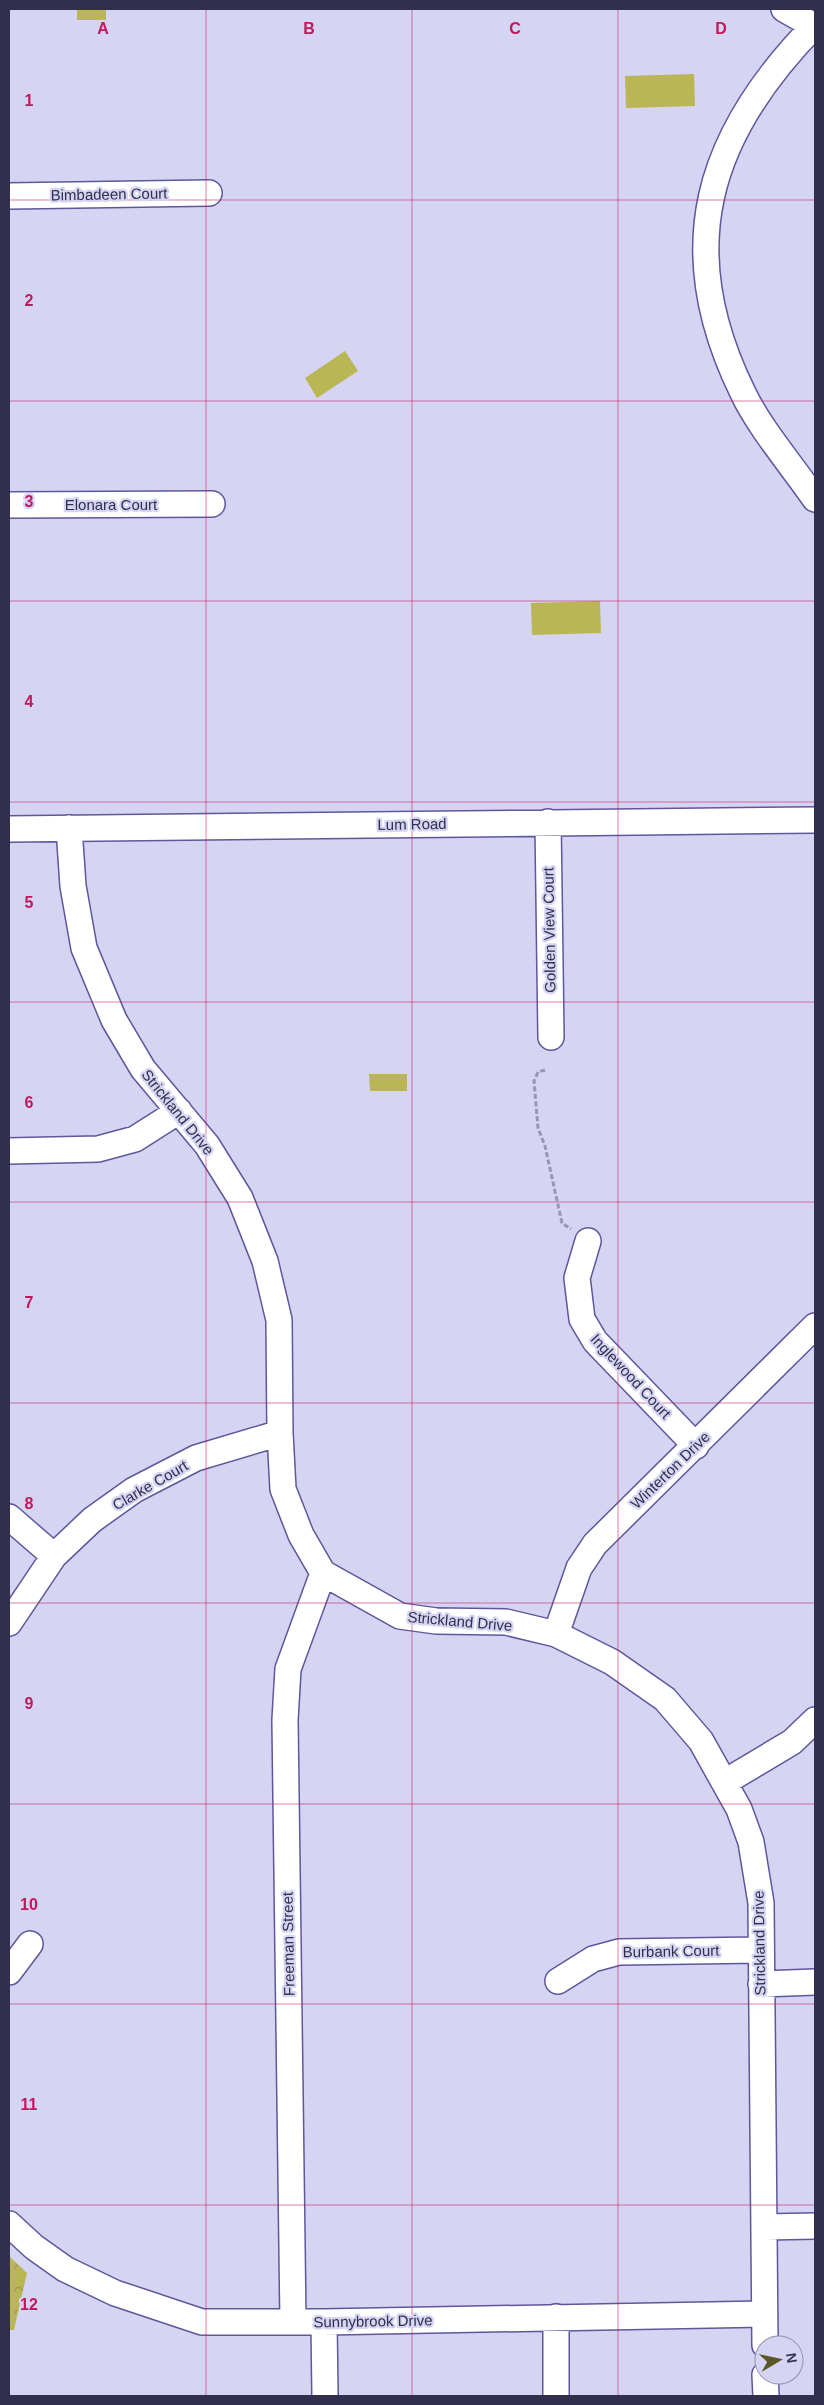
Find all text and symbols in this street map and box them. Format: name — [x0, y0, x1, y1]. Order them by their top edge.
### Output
text: A — [97, 20, 109, 37]
text: B — [303, 20, 315, 37]
text: C — [509, 20, 521, 37]
text: D — [715, 20, 727, 37]
text: 1 — [25, 92, 34, 109]
street label: Bimbadeen Court — [50, 184, 168, 204]
text: 2 — [25, 292, 34, 309]
text: 3 — [25, 493, 34, 510]
street label: Elonara Court — [65, 496, 158, 513]
text: 4 — [25, 693, 34, 710]
street label: Lum Road — [377, 815, 447, 833]
street label: Golden View Court — [539, 866, 559, 993]
text: 5 — [25, 894, 34, 911]
street label: Strickland Drive — [138, 1066, 218, 1158]
text: 6 — [25, 1094, 34, 1111]
text: 7 — [25, 1294, 34, 1311]
street label: Inglewood Court — [588, 1330, 675, 1422]
street label: Winterton Drive — [627, 1428, 713, 1512]
street label: Clarke Court — [109, 1456, 191, 1513]
text: 8 — [25, 1495, 34, 1512]
street label: Strickland Drive — [407, 1608, 513, 1634]
text: 9 — [25, 1695, 34, 1712]
street label: Strickland Drive — [750, 1890, 768, 1996]
street label: Freeman Street — [279, 1891, 297, 1996]
text: 10 — [20, 1896, 38, 1913]
street label: Burbank Court — [622, 1942, 720, 1960]
text: 11 — [21, 2096, 38, 2113]
text: 12 — [20, 2296, 38, 2313]
street label: Sunnybrook Drive — [313, 2311, 433, 2331]
north arrow — [754, 2335, 804, 2385]
text: N — [783, 2352, 801, 2364]

